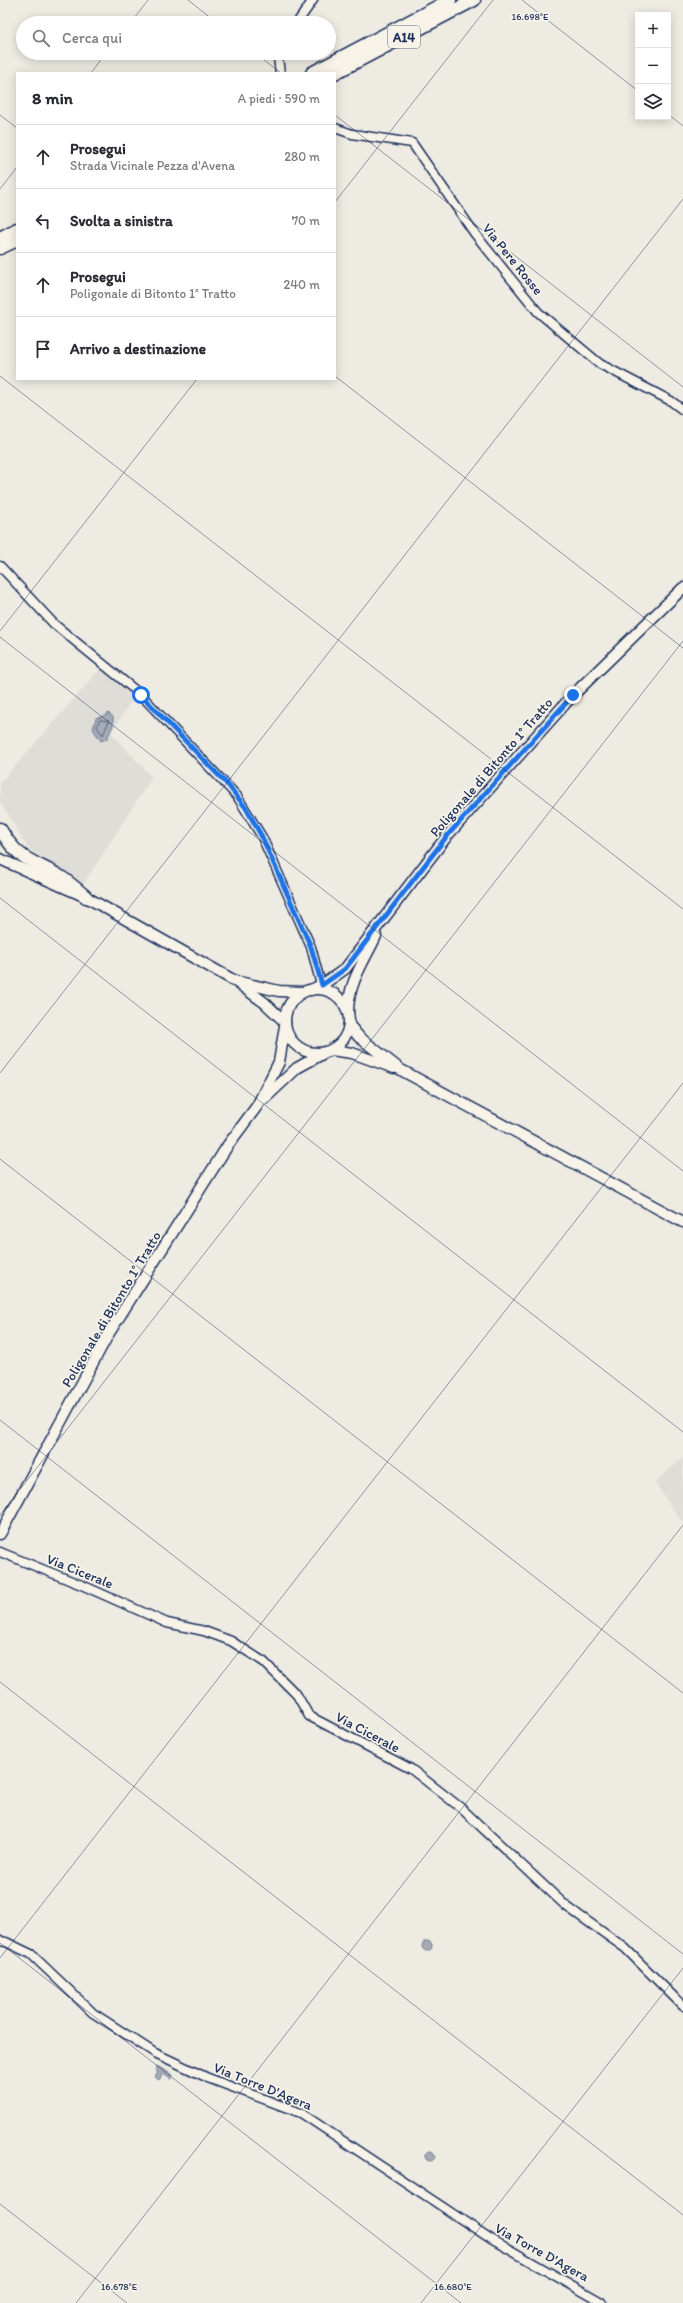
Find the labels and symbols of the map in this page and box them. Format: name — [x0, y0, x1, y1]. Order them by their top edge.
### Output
text: 16.698°E — [512, 10, 549, 23]
road number: A14 — [388, 26, 420, 48]
street label: Via Pere Rosse — [479, 220, 547, 299]
route start — [132, 686, 150, 704]
route end — [564, 686, 582, 704]
street label: Poligonale di Bitonto 1° Tratto — [426, 694, 556, 840]
street label: Poligonale di Bitonto 1° Tratto — [58, 1228, 165, 1390]
street label: Via Cicerale — [44, 1550, 116, 1593]
street label: Via Cicerale — [333, 1708, 403, 1757]
street label: Via Torre D'Agera — [211, 2059, 315, 2114]
street label: Via Torre D'Agera — [492, 2220, 592, 2286]
text: 16.678°E — [101, 2280, 138, 2293]
text: 16.680°E — [434, 2280, 472, 2293]

